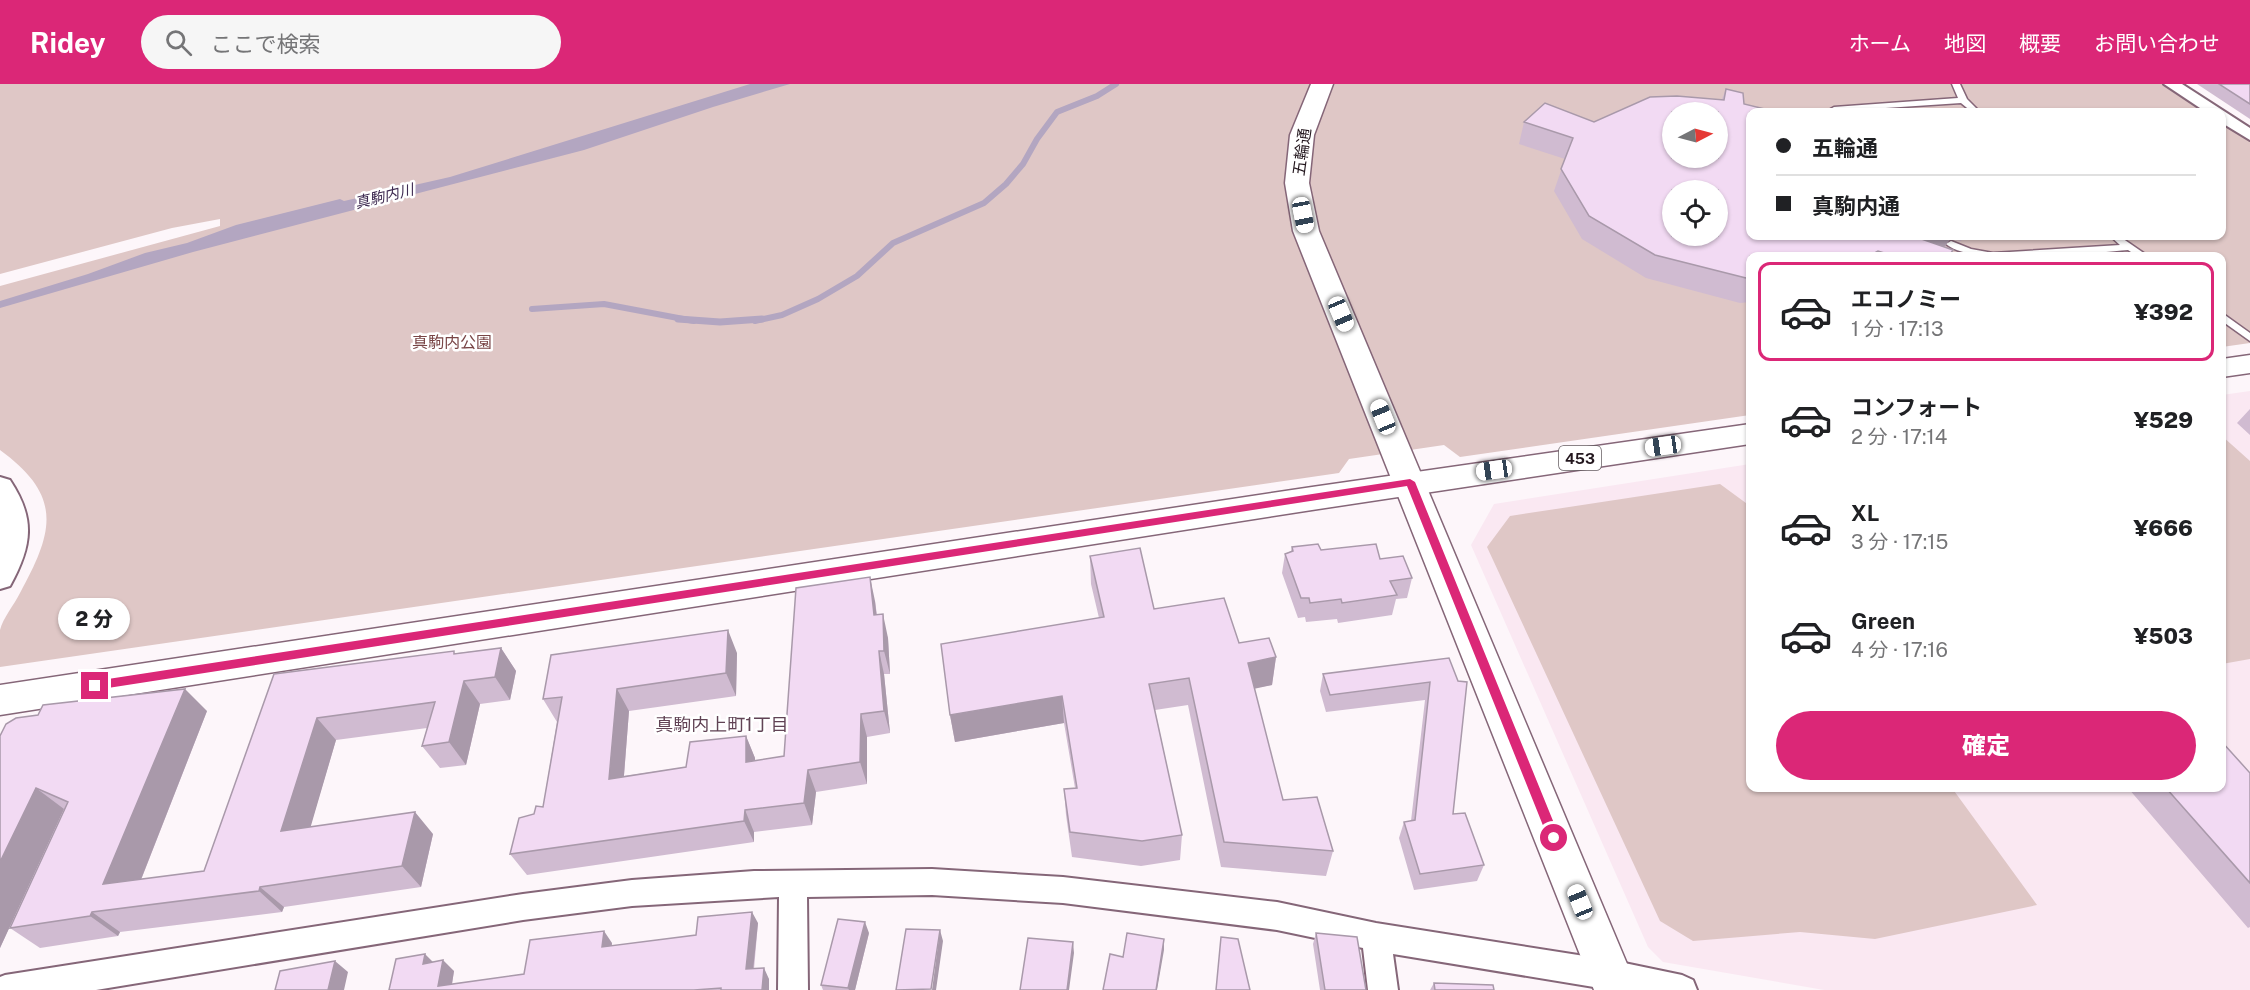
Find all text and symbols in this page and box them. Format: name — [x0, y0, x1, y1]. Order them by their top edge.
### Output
search box — [141, 15, 561, 69]
text: Ridey — [30, 26, 105, 59]
icon: search — [162, 26, 195, 59]
text: ここで検索 — [210, 31, 320, 57]
text: ホーム — [1849, 31, 1911, 56]
text: 地図 — [1944, 31, 1986, 56]
text: 概要 — [2019, 31, 2061, 56]
text: お問い合わせ — [2094, 31, 2220, 56]
north arrow — [1662, 102, 1728, 168]
map controls — [1662, 102, 1728, 246]
street label: 五輪通 — [1289, 127, 1315, 177]
text: 五輪通 — [1812, 135, 1878, 161]
water label: 真駒内川 — [353, 180, 417, 212]
button: locate — [1662, 180, 1728, 246]
text: 真駒内通 — [1812, 193, 1900, 219]
car — [1291, 196, 1315, 234]
icon: car — [1779, 285, 1833, 339]
text: エコノミー — [1851, 286, 1961, 312]
car — [1326, 294, 1356, 334]
text: ¥392 — [2134, 299, 2193, 325]
text: 1 分 · 17:13 — [1851, 317, 1944, 341]
park label: 真駒内公園 — [412, 333, 492, 352]
icon: car — [1779, 393, 1833, 447]
text: コンフォート — [1851, 394, 1982, 420]
car — [1368, 397, 1398, 437]
text: ¥529 — [2134, 407, 2193, 433]
text: 2 分 · 17:14 — [1851, 425, 1947, 449]
car — [1644, 435, 1682, 457]
road number: 453 — [1559, 446, 1601, 470]
car — [1475, 459, 1513, 481]
text: XL — [1851, 500, 1879, 526]
icon: car — [1779, 501, 1833, 555]
text: ¥666 — [2133, 515, 2193, 541]
text: 3 分 · 17:15 — [1851, 530, 1948, 554]
callout: 2 分 — [59, 599, 131, 641]
text: 2 分 — [75, 607, 113, 631]
text: Green — [1851, 608, 1915, 634]
icon: car — [1779, 609, 1833, 663]
text: ¥503 — [2133, 623, 2193, 649]
text: 4 分 · 17:16 — [1851, 638, 1948, 662]
route end — [81, 672, 108, 699]
button: 確定 — [1776, 711, 2196, 780]
district label: 真駒内上町1丁目 — [655, 714, 789, 735]
route start — [1540, 824, 1567, 851]
car — [1565, 882, 1595, 922]

